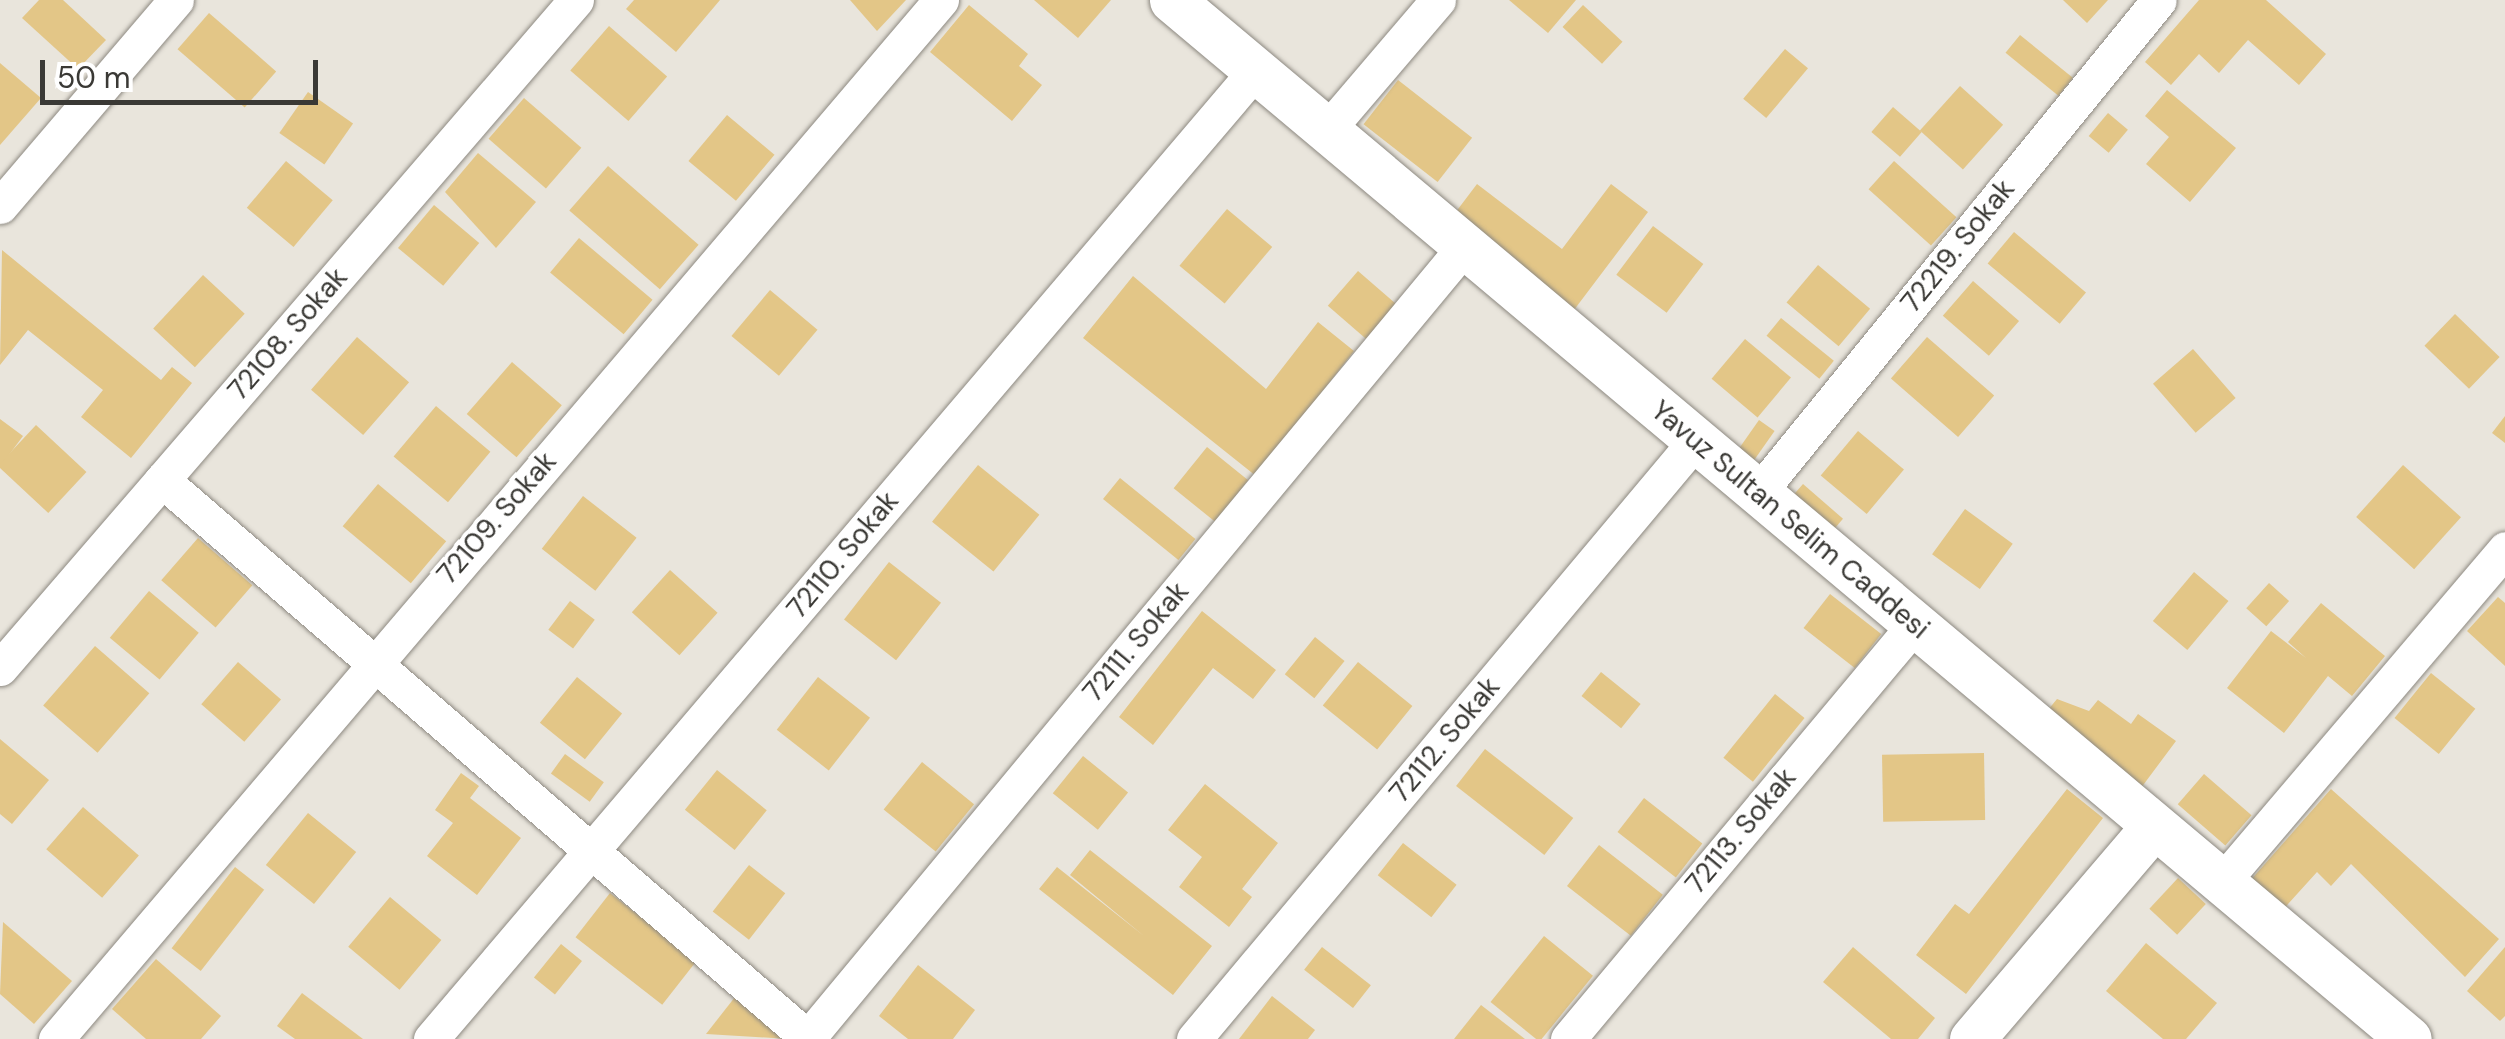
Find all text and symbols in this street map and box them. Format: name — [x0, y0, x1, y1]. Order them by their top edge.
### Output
scale bar — [45, 40, 322, 102]
text: 50 m — [57, 58, 131, 97]
street label: 72219. Sokak — [1894, 173, 2022, 319]
street label: 72108. Sokak — [221, 261, 355, 407]
street label: Yavuz Sultan Selim Caddesi — [1644, 394, 1936, 646]
street label: 72109. Sokak — [430, 445, 564, 591]
street label: 72110. Sokak — [780, 485, 906, 625]
street label: 72111. Sokak — [1076, 575, 1196, 709]
street label: 72112. Sokak — [1383, 671, 1507, 809]
street label: 72113. Sokak — [1679, 761, 1803, 901]

